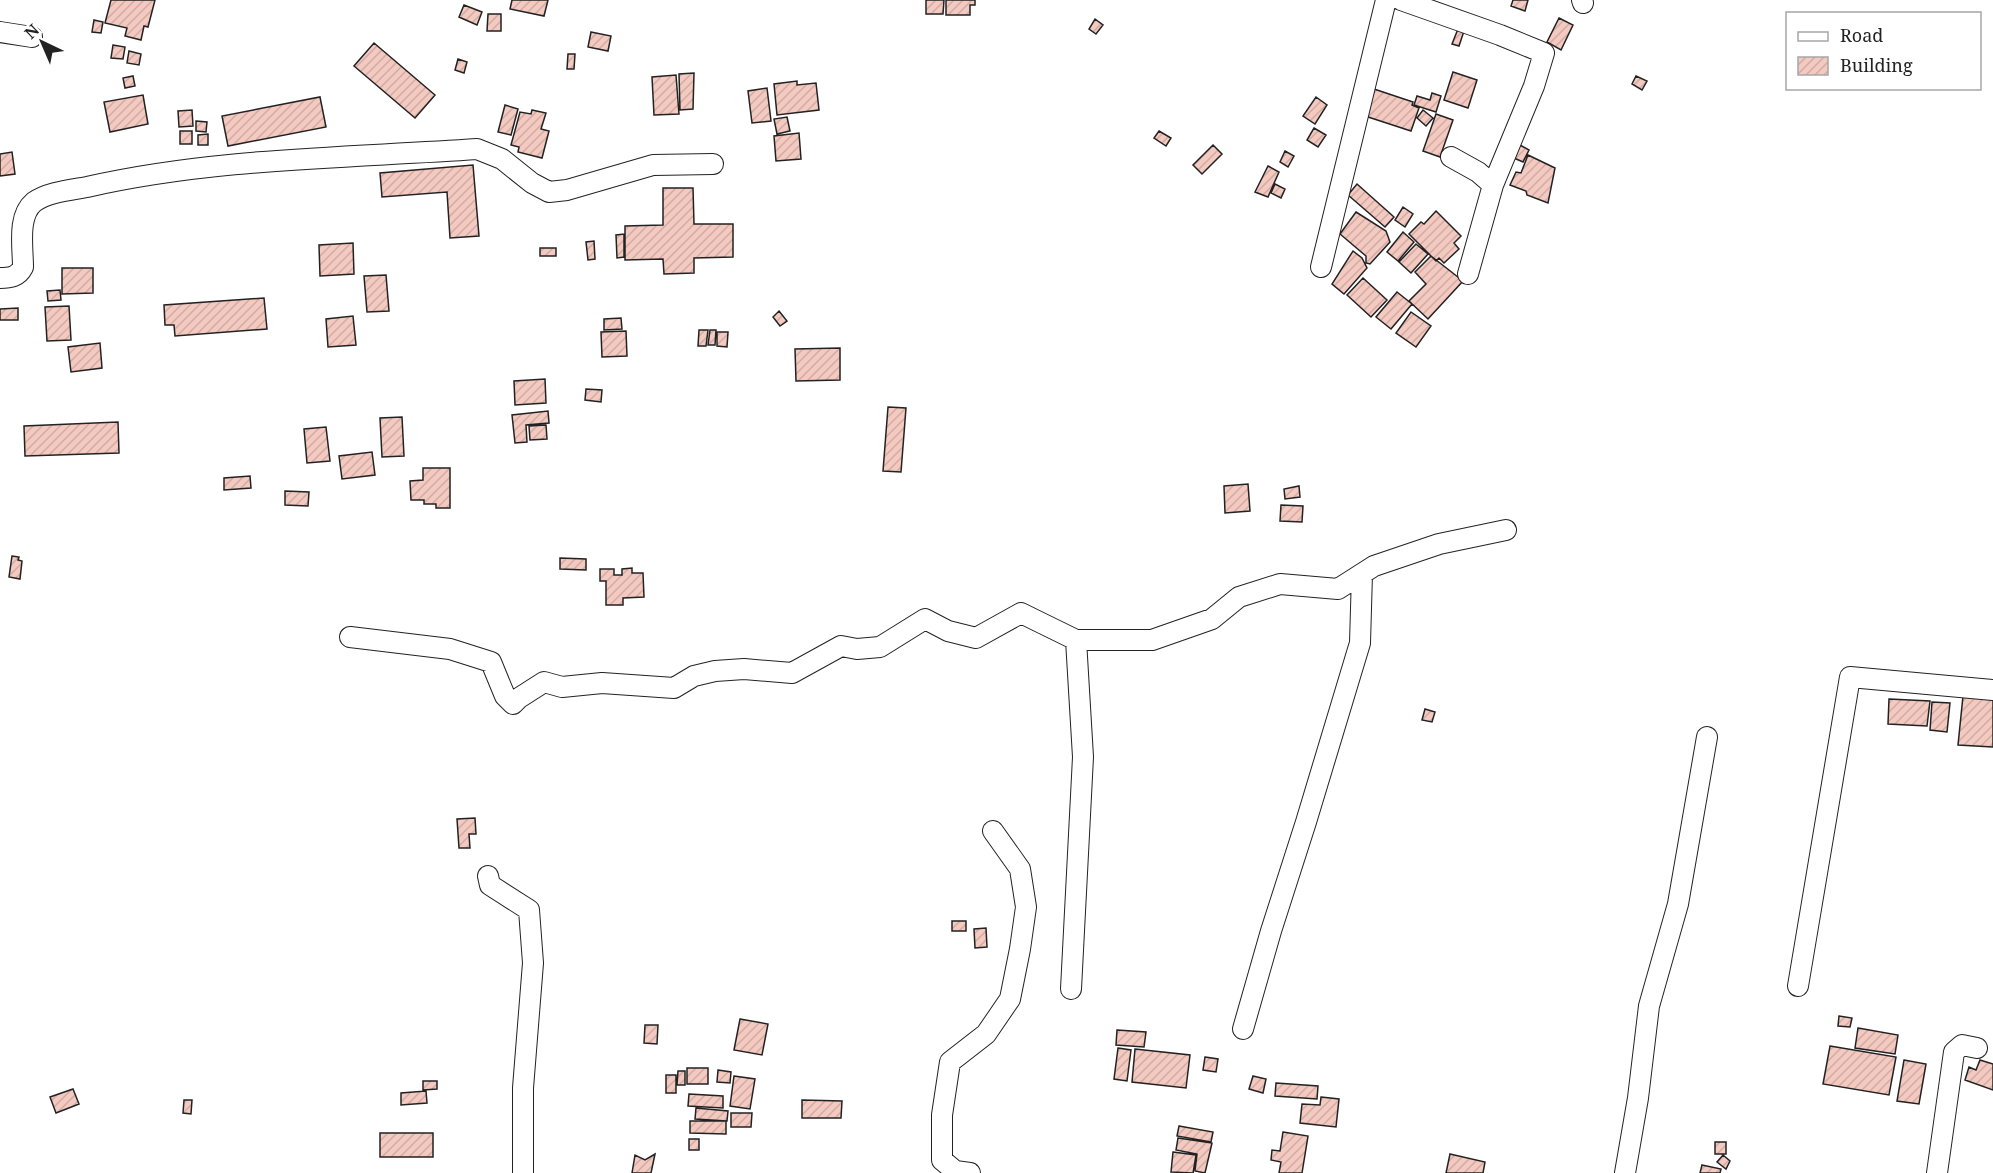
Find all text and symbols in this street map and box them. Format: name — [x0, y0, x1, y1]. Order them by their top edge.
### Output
north arrow — [12, 12, 72, 72]
legend — [1786, 12, 1981, 90]
text: N — [19, 19, 44, 44]
text: Road — [1840, 23, 1883, 47]
text: Building — [1840, 53, 1913, 77]

